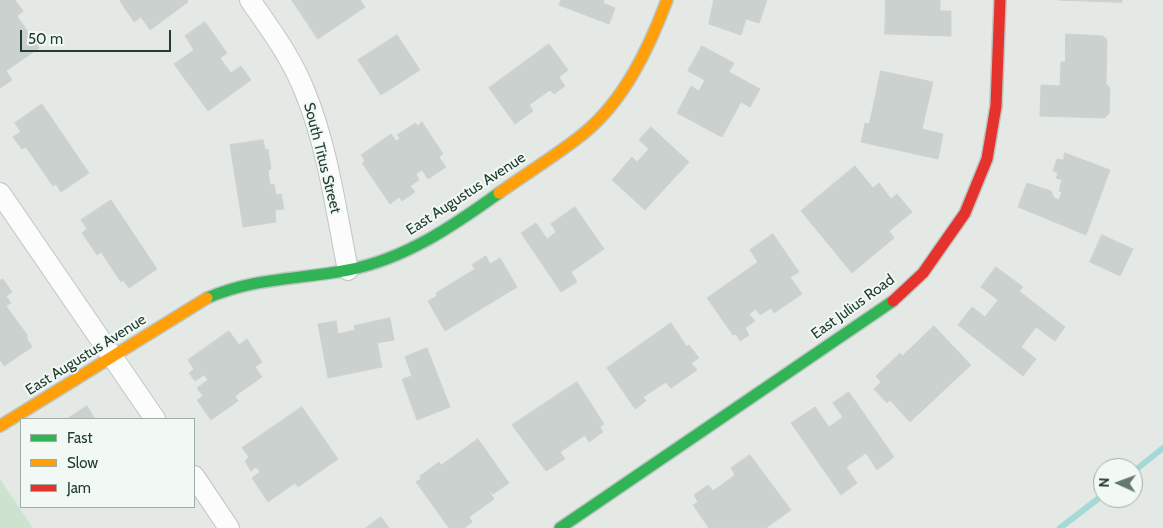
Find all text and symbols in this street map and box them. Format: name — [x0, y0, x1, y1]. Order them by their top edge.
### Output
scale bar — [22, 20, 174, 52]
text: 50 m — [28, 30, 63, 48]
street label: South Titus Street — [300, 101, 344, 215]
street label: East Augustus Avenue — [403, 149, 529, 239]
street label: East Julius Road — [808, 271, 898, 343]
street label: East Augustus Avenue — [22, 311, 150, 399]
legend — [20, 418, 195, 508]
text: Fast — [67, 429, 92, 447]
text: Slow — [67, 454, 98, 472]
north arrow — [1093, 458, 1143, 508]
text: N — [1095, 477, 1113, 488]
text: Jam — [67, 479, 91, 497]

